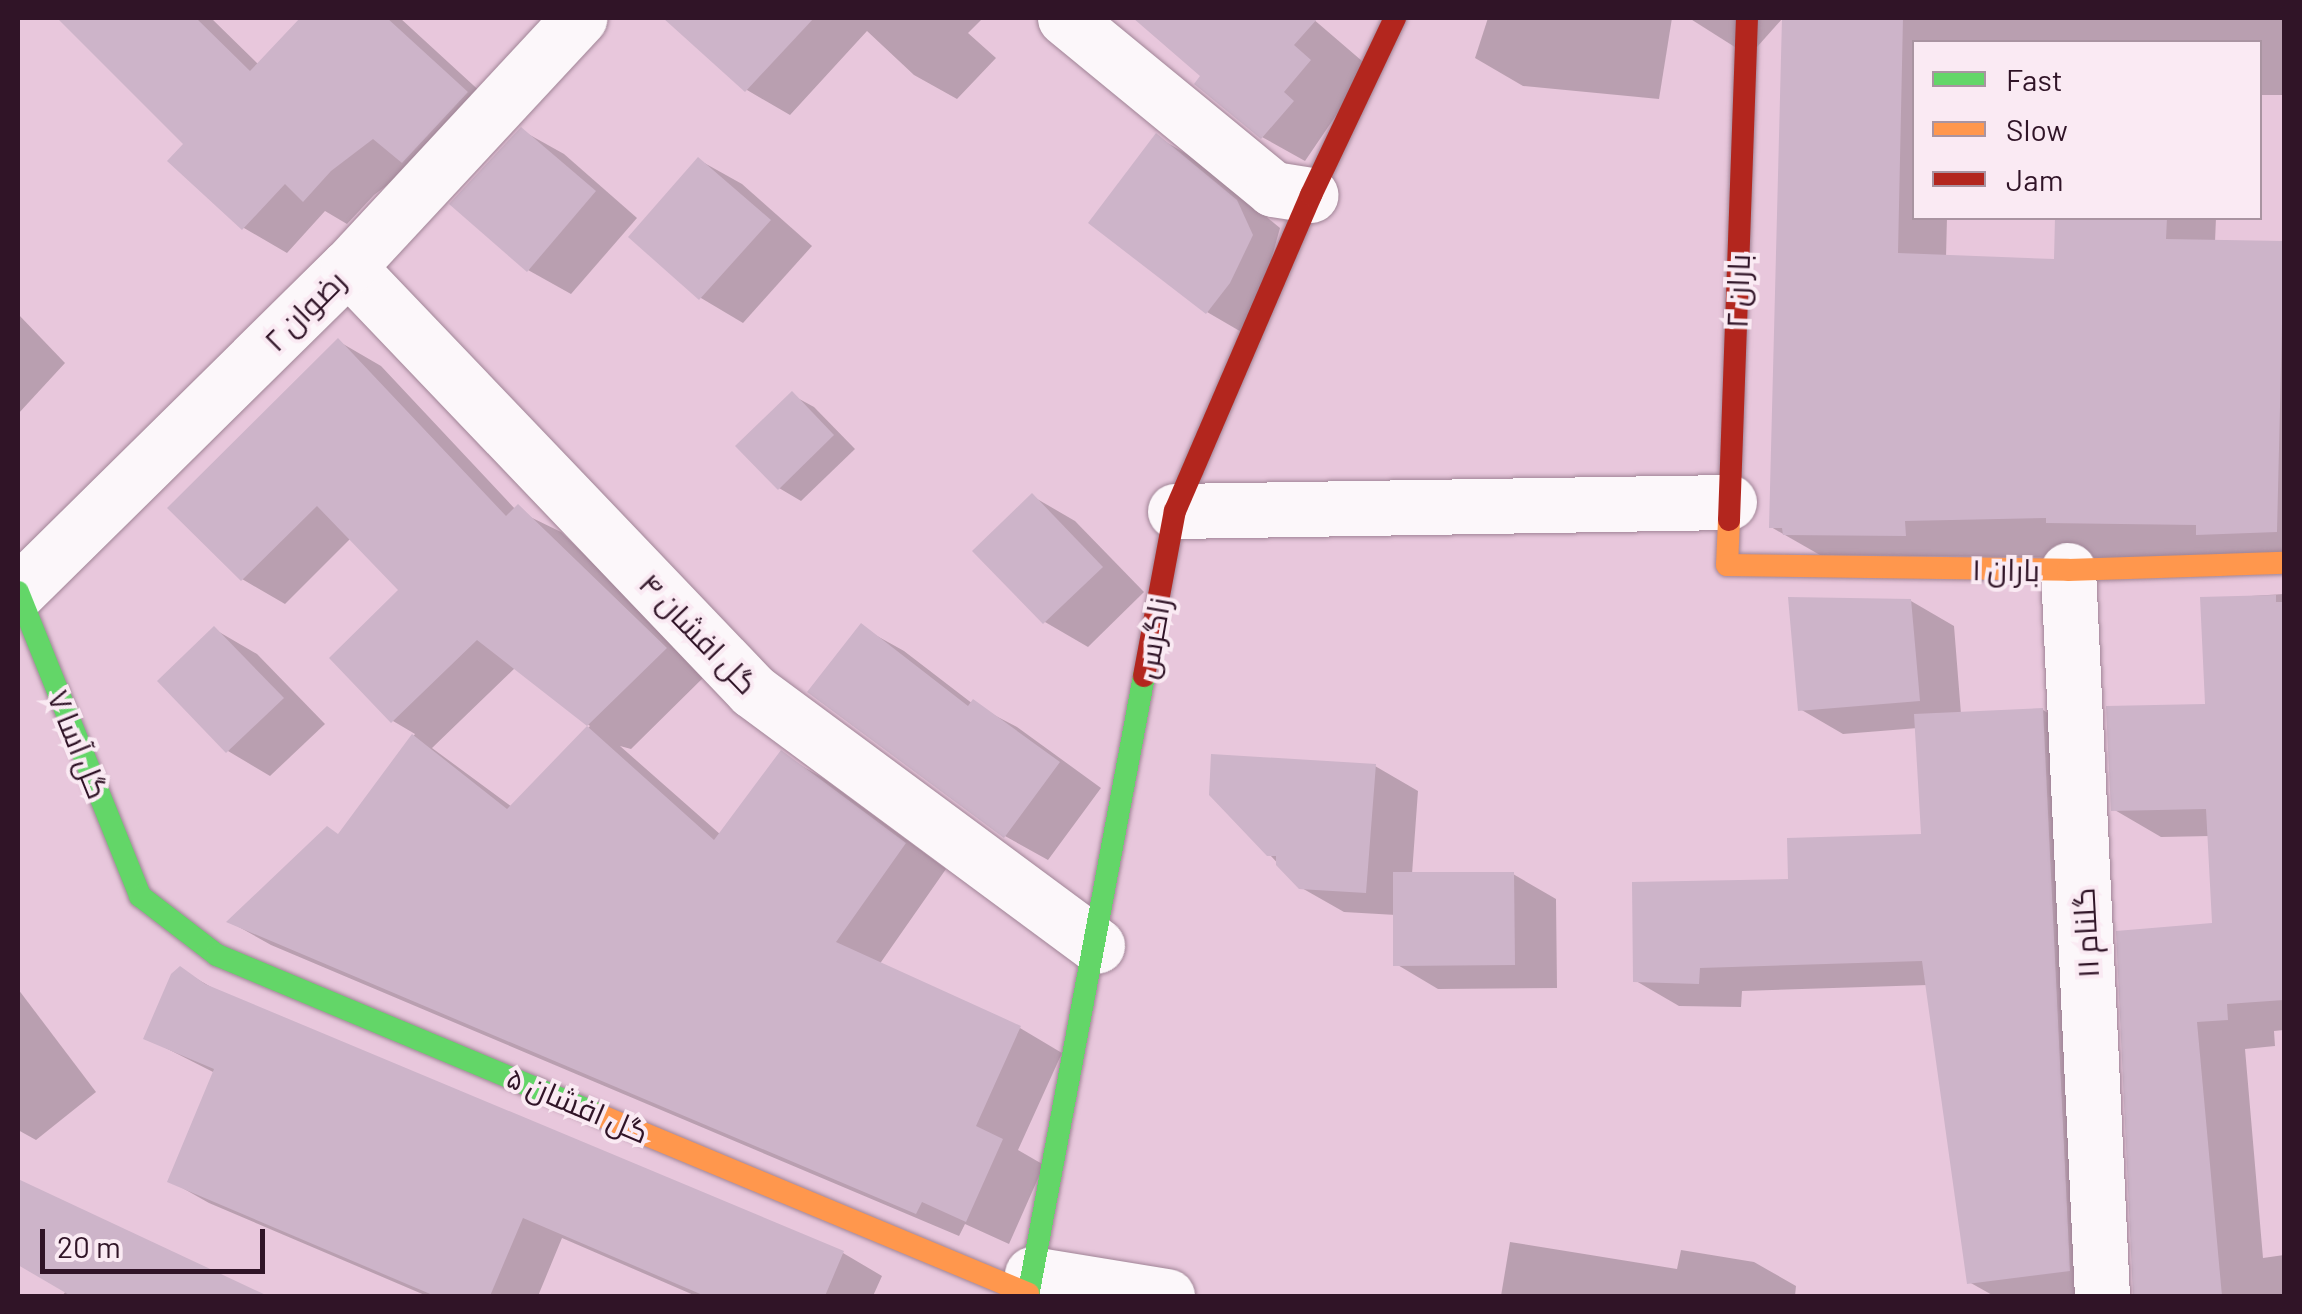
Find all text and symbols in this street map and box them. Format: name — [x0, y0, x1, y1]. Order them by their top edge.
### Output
legend — [1912, 40, 2262, 220]
text: Fast — [2006, 61, 2063, 97]
text: Slow — [2006, 111, 2068, 147]
text: Jam — [2006, 161, 2063, 197]
street label: باران ۲ — [1718, 253, 1756, 329]
street label: رضوان ۲ — [256, 262, 352, 358]
street label: باران ۱ — [1972, 550, 2040, 588]
street label: گل افشان ۴ — [633, 565, 765, 701]
street label: زاگرس — [1127, 595, 1177, 681]
street label: گل آسا ۷ — [41, 685, 117, 803]
street label: گلنام ۱۱ — [2065, 887, 2105, 979]
street label: گل افشان ۵ — [502, 1058, 654, 1150]
scale bar — [45, 1209, 270, 1271]
text: 20 m — [57, 1228, 121, 1264]

